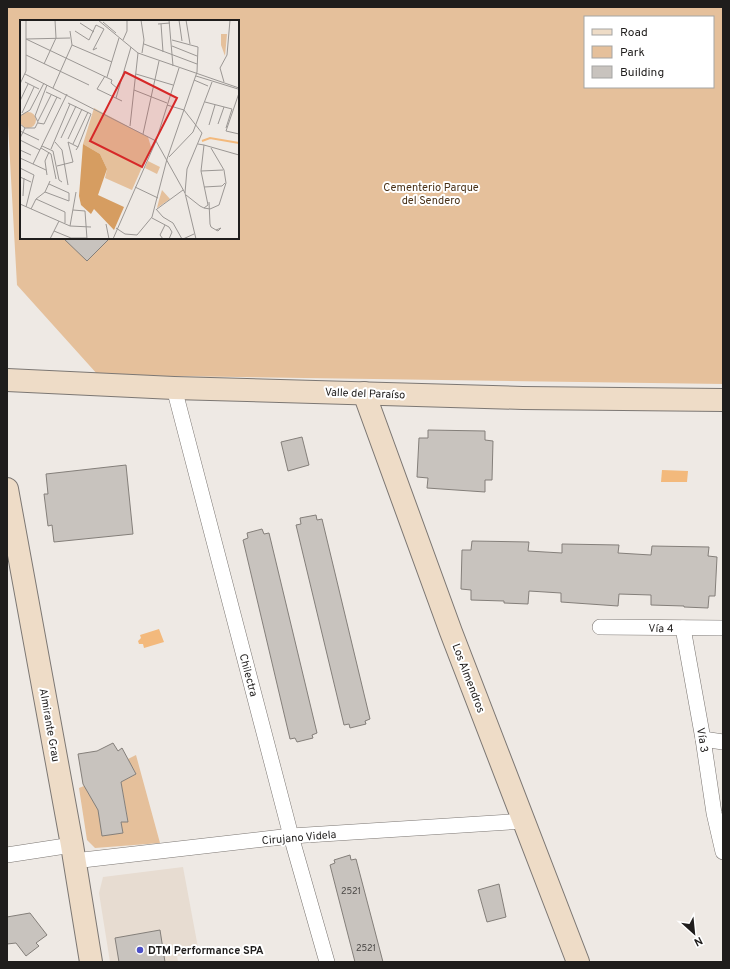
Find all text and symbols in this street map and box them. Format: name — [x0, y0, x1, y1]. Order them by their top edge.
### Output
legend — [584, 16, 714, 88]
inset map — [20, 20, 239, 239]
text: Road — [620, 25, 648, 41]
text: Park — [620, 45, 645, 61]
text: Building — [620, 65, 664, 81]
park label: Cementerio Parque del Sendero — [383, 181, 479, 208]
street label: Valle del Paraíso — [324, 386, 405, 402]
street label: Vía 4 — [648, 622, 674, 636]
street label: Los Almendros — [448, 642, 488, 715]
street label: Chilectra — [236, 652, 261, 699]
street label: Almirante Grau — [36, 687, 62, 763]
street label: Vía 3 — [693, 727, 711, 754]
street label: Cirujano Videla — [261, 828, 337, 848]
house number: 2521 — [341, 886, 361, 897]
north arrow — [674, 913, 714, 953]
text: N — [691, 933, 705, 949]
house number: 2521 — [356, 943, 376, 954]
place label: DTM Performance SPA — [148, 944, 264, 958]
marker: DTM Performance SPA — [135, 945, 145, 955]

